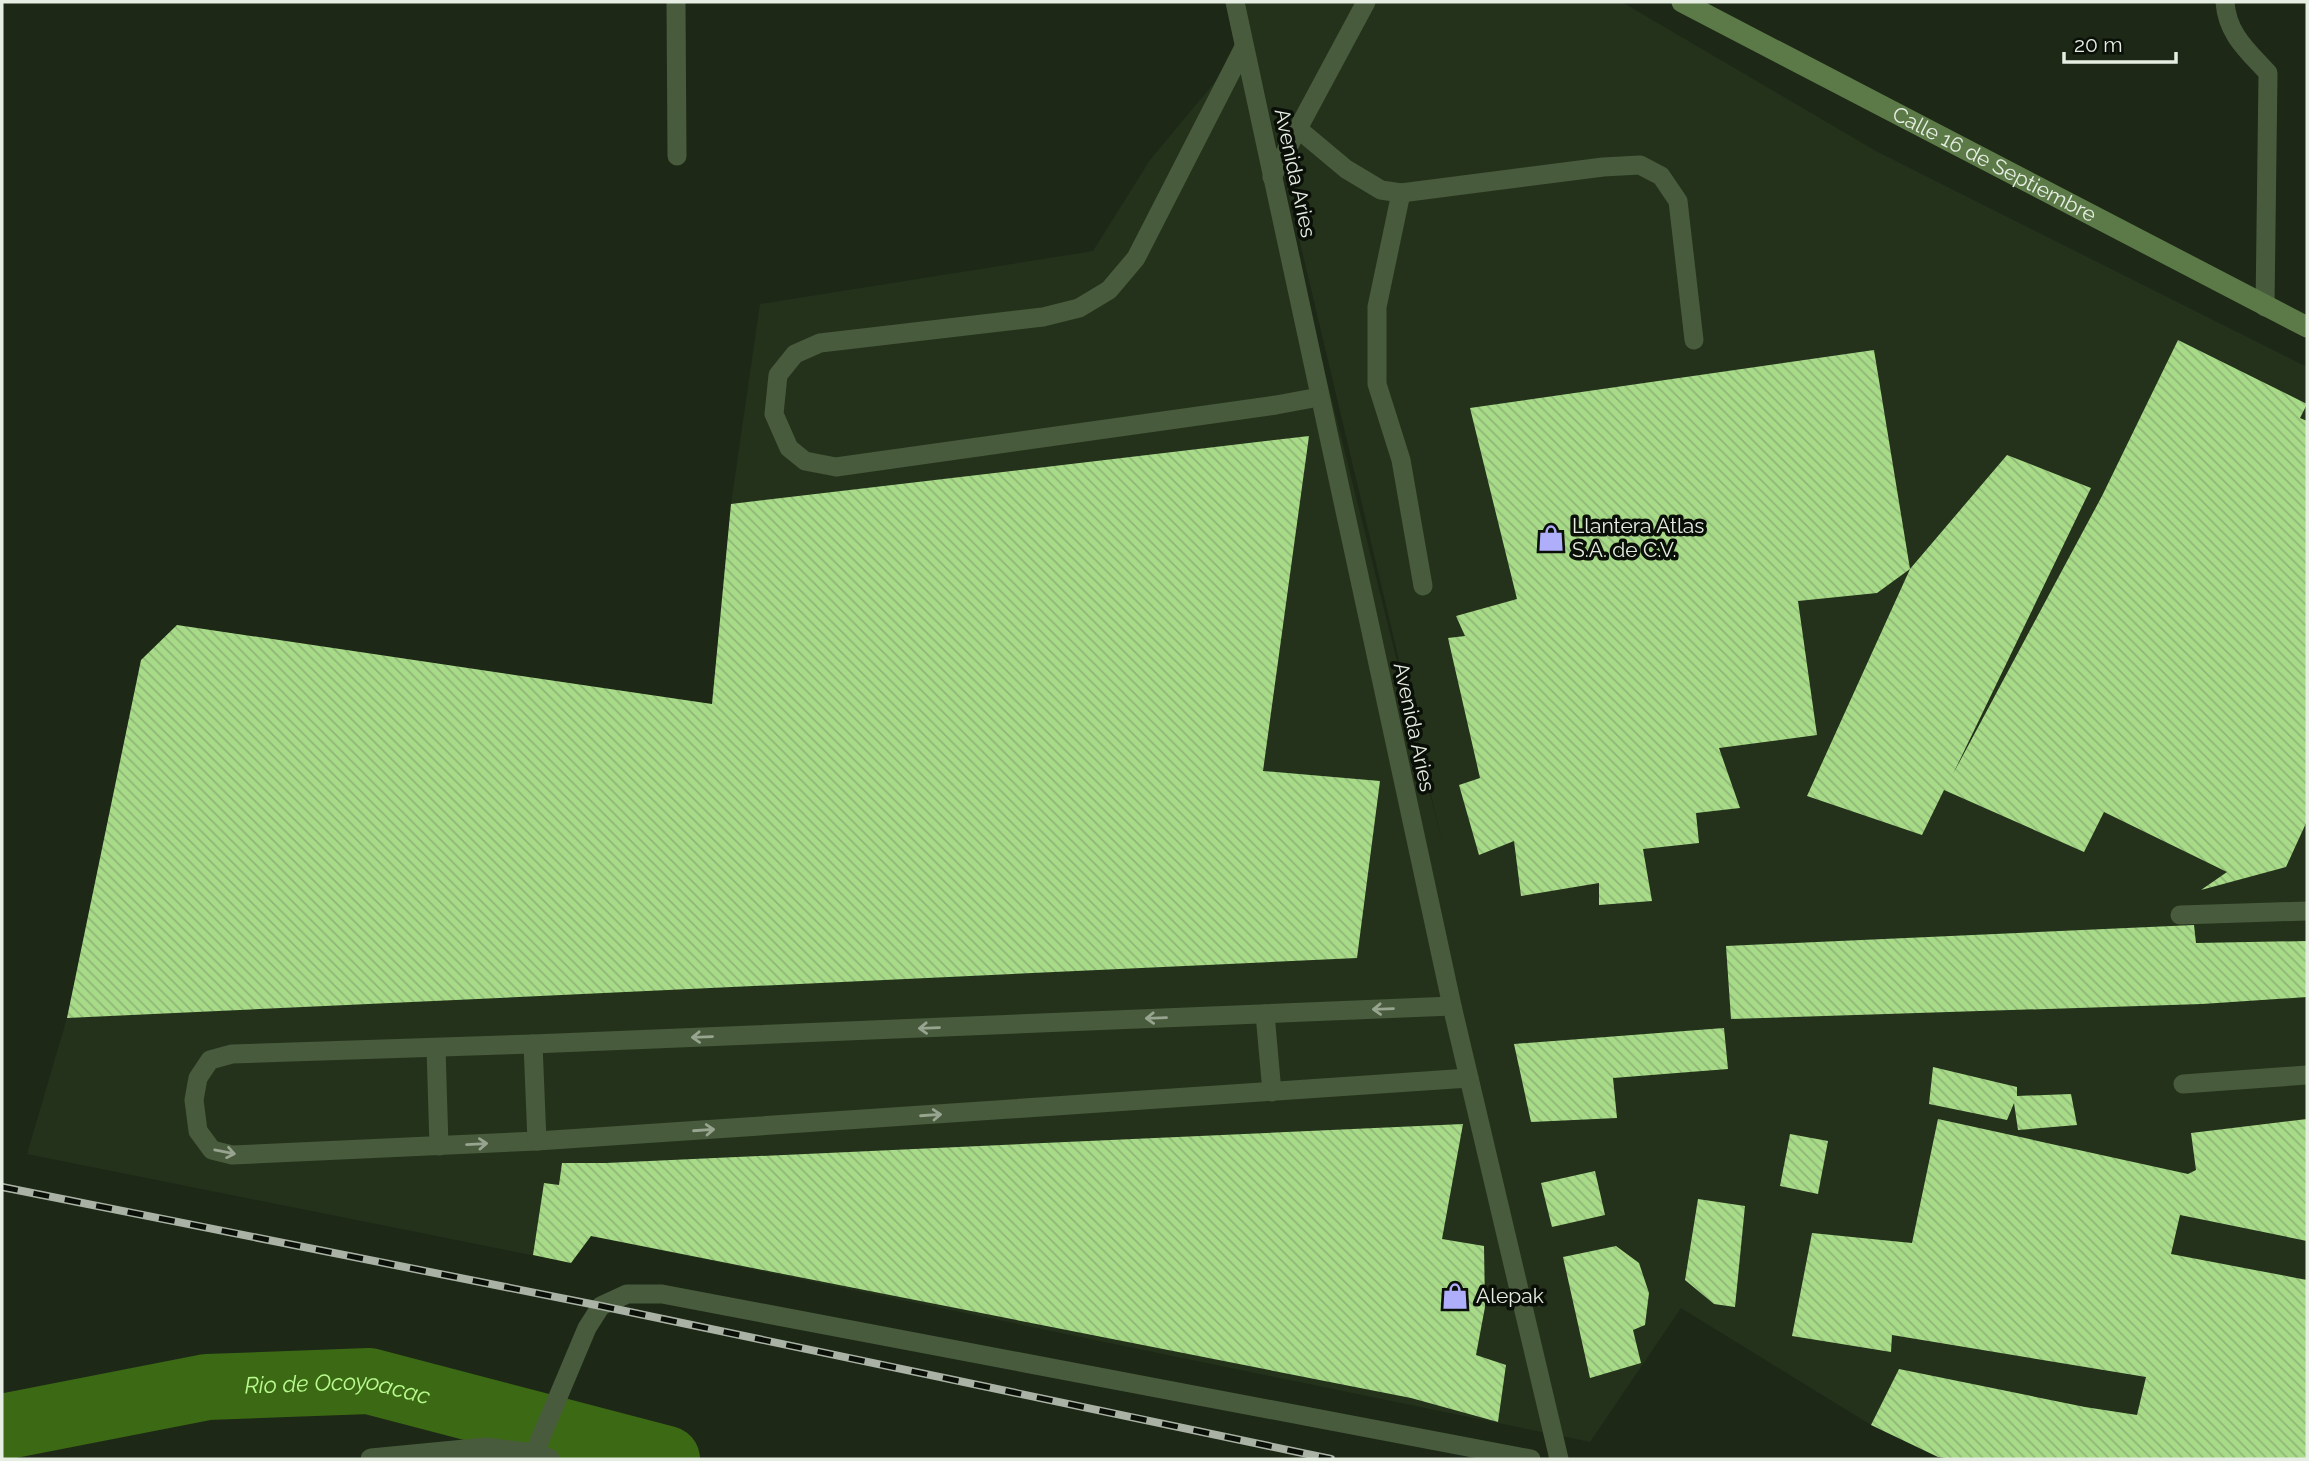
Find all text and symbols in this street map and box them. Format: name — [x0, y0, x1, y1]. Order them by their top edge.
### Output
scale bar — [2064, 21, 2176, 65]
text: 20 m — [2074, 32, 2122, 57]
street label: Calle 16 de Septiembre — [1888, 101, 2101, 227]
street label: Avenida Aries — [1270, 106, 1321, 240]
place label: Llantera Atlas S.A. de C.V. — [1572, 513, 1704, 562]
shop icon: Llantera Atlas S.A. de C.V. — [1536, 523, 1566, 553]
street label: Avenida Aries — [1389, 660, 1440, 794]
one-way arrow — [1372, 1002, 1395, 1015]
one-way arrow — [1145, 1012, 1168, 1025]
one-way arrow — [918, 1021, 941, 1034]
one-way arrow — [690, 1031, 713, 1044]
one-way arrow — [919, 1108, 942, 1121]
one-way arrow — [692, 1123, 715, 1136]
one-way arrow — [465, 1137, 488, 1150]
one-way arrow — [213, 1146, 236, 1160]
shop icon: Alepak — [1440, 1281, 1470, 1311]
place label: Alepak — [1476, 1283, 1544, 1308]
water label: Rio de Ocoyoacac — [244, 1367, 433, 1409]

